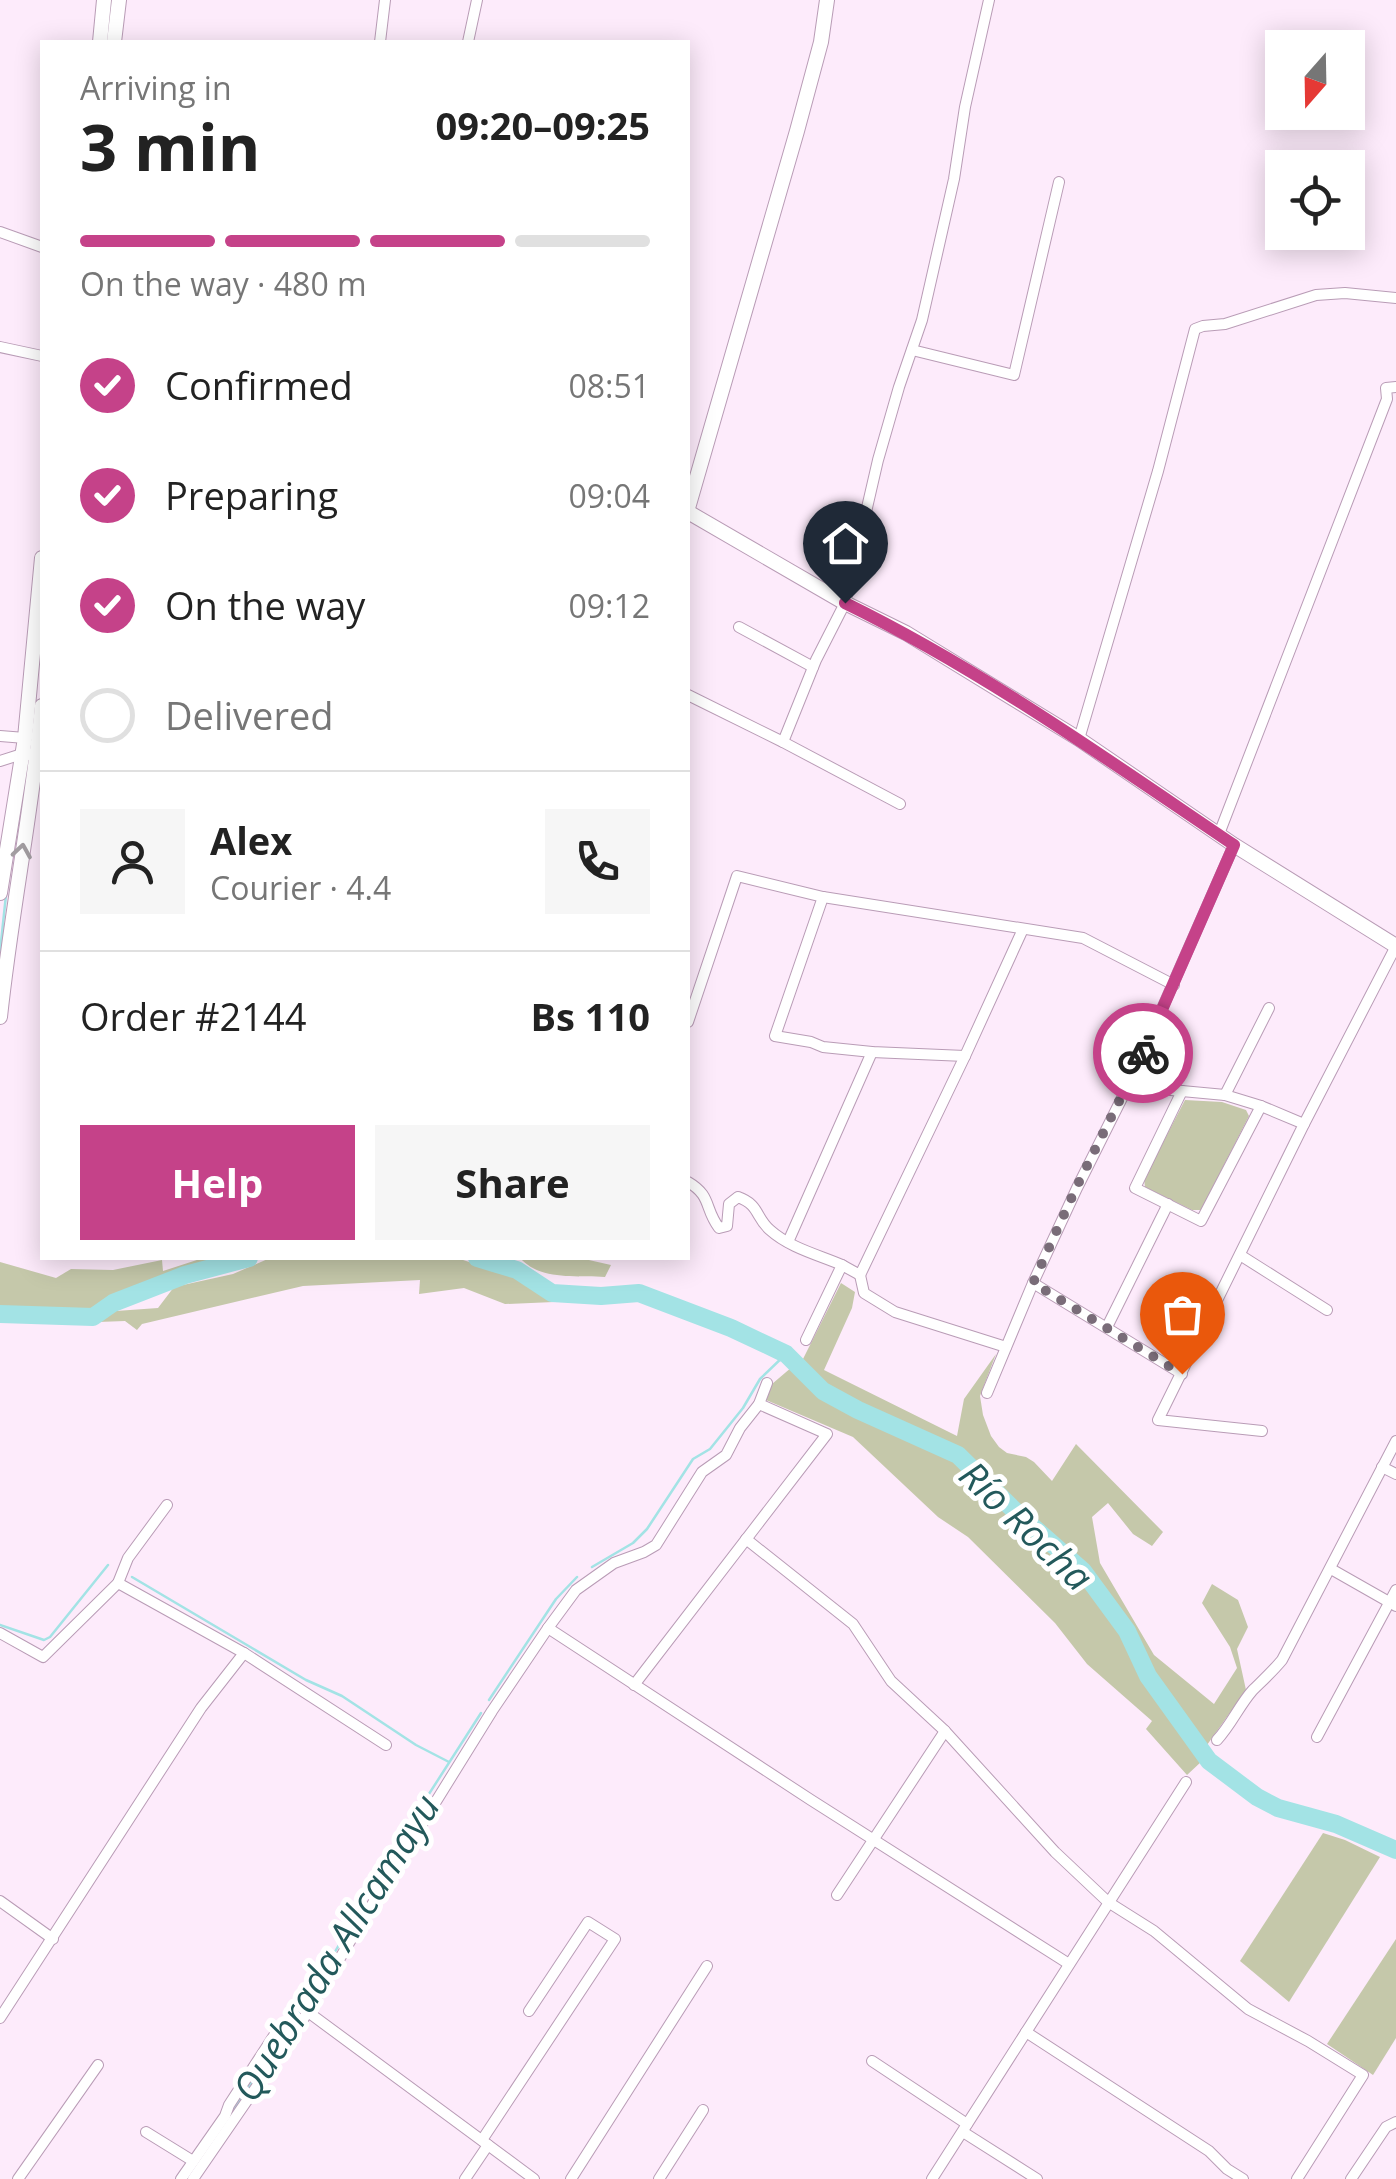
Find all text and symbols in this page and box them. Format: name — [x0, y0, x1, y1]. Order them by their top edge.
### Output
north arrow — [1265, 30, 1365, 130]
map controls — [1265, 30, 1365, 250]
text: Arriving in — [80, 66, 232, 109]
text: 09:20–09:25 — [436, 99, 650, 151]
text: 3 min — [80, 102, 260, 190]
button: locate — [1265, 150, 1365, 250]
text: On the way · 480 m — [80, 262, 367, 305]
icon: check — [80, 358, 135, 413]
text: Confirmed — [165, 359, 353, 411]
text: 08:51 — [568, 364, 650, 407]
icon: check — [80, 468, 135, 523]
text: Preparing — [165, 469, 338, 521]
text: 09:04 — [568, 474, 650, 517]
pin — [803, 501, 888, 604]
icon: home — [818, 516, 873, 571]
icon: check — [80, 578, 135, 633]
text: On the way — [165, 579, 365, 631]
text: 09:12 — [568, 584, 650, 627]
text: Delivered — [165, 689, 334, 741]
button: person — [80, 809, 185, 914]
button: phone — [545, 809, 650, 914]
text: Alex — [210, 814, 292, 866]
one-way arrow — [11, 843, 32, 859]
text: Courier · 4.4 — [210, 866, 391, 909]
text: Order #2144 — [80, 990, 307, 1042]
text: Bs 110 — [531, 990, 650, 1042]
courier — [1093, 1003, 1193, 1103]
icon: bike — [1116, 1026, 1171, 1081]
button: Help — [80, 1125, 355, 1240]
button: Share — [375, 1125, 650, 1240]
pin — [1140, 1272, 1225, 1375]
icon: bag — [1155, 1287, 1210, 1342]
water label: Río Rocha — [949, 1449, 1105, 1601]
water label: Quebrada Allcamayu — [219, 1783, 451, 2111]

